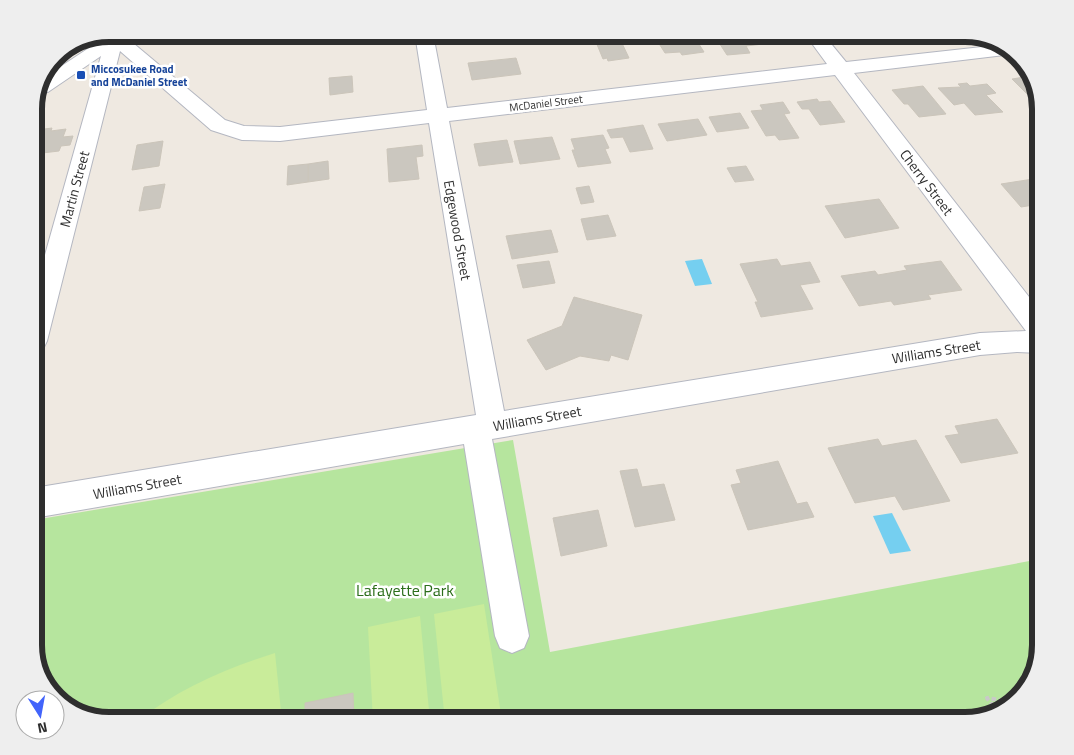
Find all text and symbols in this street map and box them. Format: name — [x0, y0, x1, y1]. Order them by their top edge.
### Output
place label: Miccosukee Road and McDaniel Street — [91, 61, 187, 90]
marker: Miccosukee Road and McDaniel Street — [75, 69, 87, 81]
street label: McDaniel Street — [508, 91, 584, 115]
street label: Cherry Street — [895, 145, 959, 219]
street label: Martin Street — [54, 148, 94, 230]
street label: Edgewood Street — [439, 178, 477, 282]
street label: Williams Street — [890, 334, 982, 368]
street label: Williams Street — [491, 400, 583, 436]
street label: Williams Street — [91, 468, 183, 504]
park label: Lafayette Park — [356, 578, 454, 602]
north arrow — [15, 690, 65, 740]
text: N — [36, 717, 49, 739]

